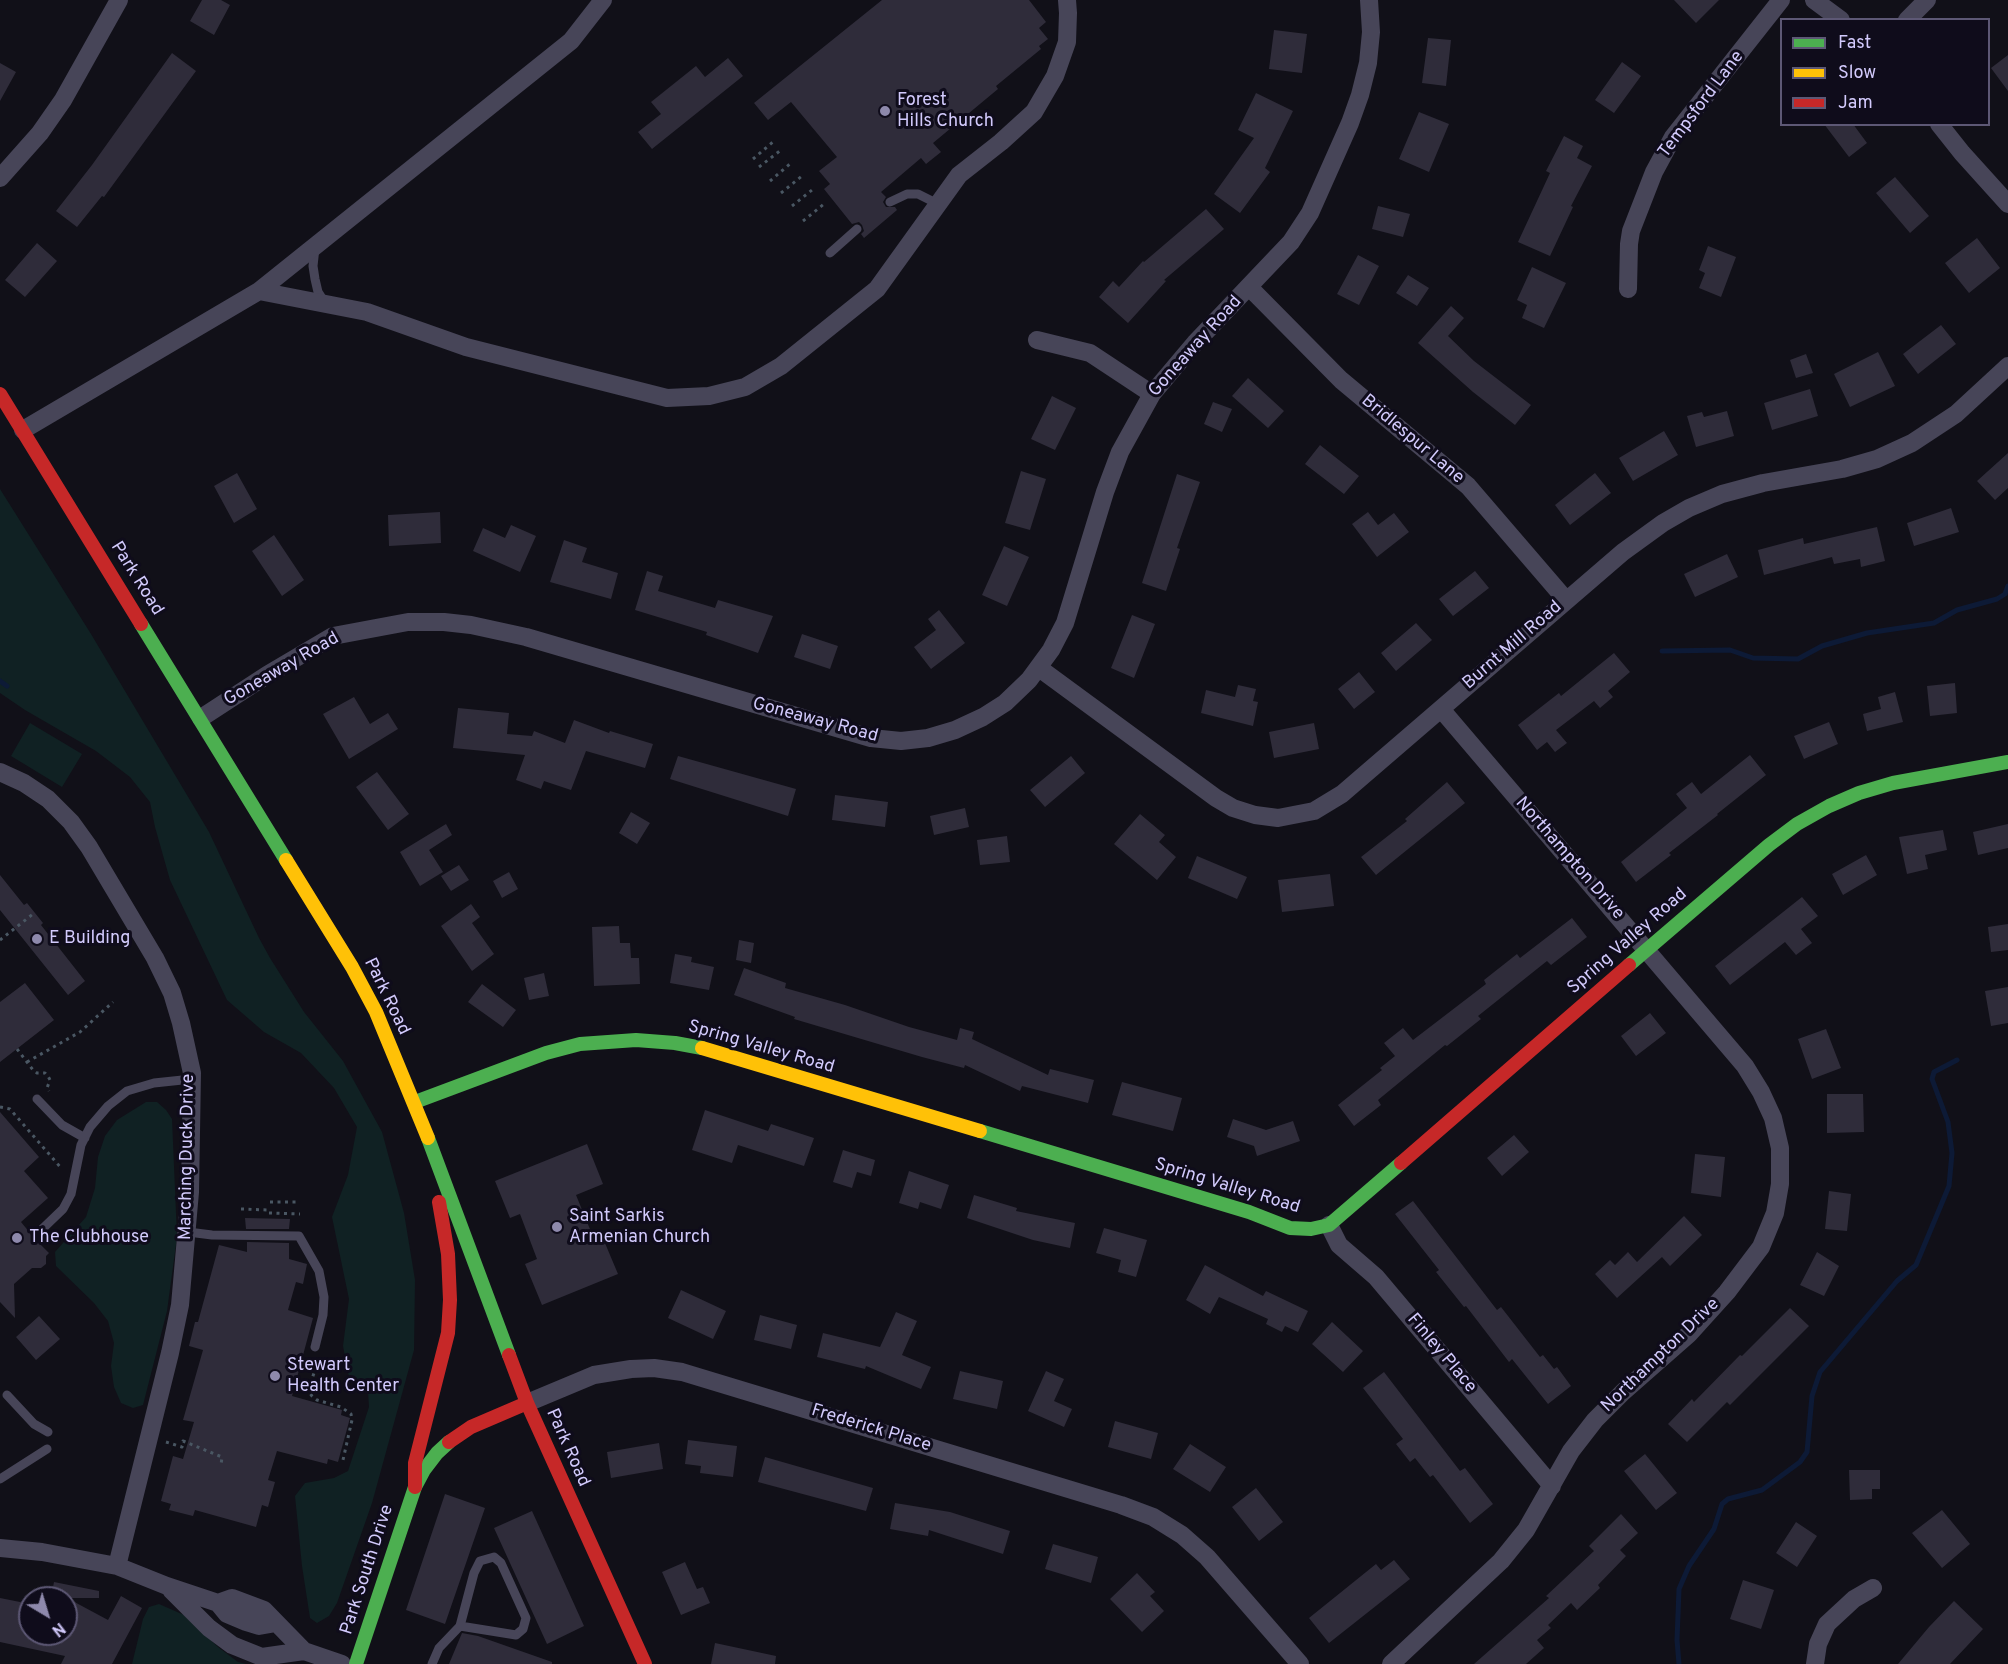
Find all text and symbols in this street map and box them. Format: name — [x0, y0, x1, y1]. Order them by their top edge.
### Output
legend — [1780, 18, 1990, 126]
text: Fast — [1838, 32, 1871, 55]
street label: Tempsford Lane — [1655, 47, 1749, 163]
text: Slow — [1838, 62, 1876, 85]
place label: Forest Hills Church — [897, 90, 994, 132]
text: Jam — [1838, 92, 1873, 115]
marker: Forest Hills Church — [878, 104, 892, 118]
street label: Goneaway Road — [1145, 292, 1247, 402]
street label: Bridlespur Lane — [1356, 391, 1468, 489]
street label: Park Road — [105, 538, 167, 620]
street label: Burnt Mill Road — [1459, 597, 1567, 695]
street label: Goneaway Road — [221, 628, 343, 712]
street label: Goneaway Road — [750, 694, 880, 748]
street label: Northampton Drive — [1510, 793, 1628, 925]
street label: Spring Valley Road — [1564, 884, 1692, 1000]
place label: E Building — [49, 928, 130, 950]
marker: E Building — [30, 932, 44, 946]
street label: Park Road — [358, 955, 414, 1039]
street label: Spring Valley Road — [685, 1017, 837, 1079]
street label: Marching Duck Drive — [176, 1074, 200, 1240]
street label: Spring Valley Road — [1152, 1155, 1302, 1219]
place label: Saint Sarkis Armenian Church — [569, 1206, 710, 1248]
marker: Saint Sarkis Armenian Church — [550, 1220, 564, 1234]
place label: The Clubhouse — [29, 1227, 149, 1249]
marker: The Clubhouse — [10, 1231, 24, 1245]
street label: Northampton Drive — [1598, 1294, 1724, 1418]
street label: Finley Place — [1401, 1310, 1481, 1398]
place label: Stewart Health Center — [287, 1355, 399, 1398]
marker: Stewart Health Center — [268, 1369, 282, 1383]
street label: Frederick Place — [808, 1401, 934, 1457]
street label: Park Road — [540, 1406, 594, 1490]
street label: Park South Drive — [337, 1502, 399, 1638]
north arrow — [18, 1586, 78, 1646]
text: N — [47, 1617, 69, 1640]

